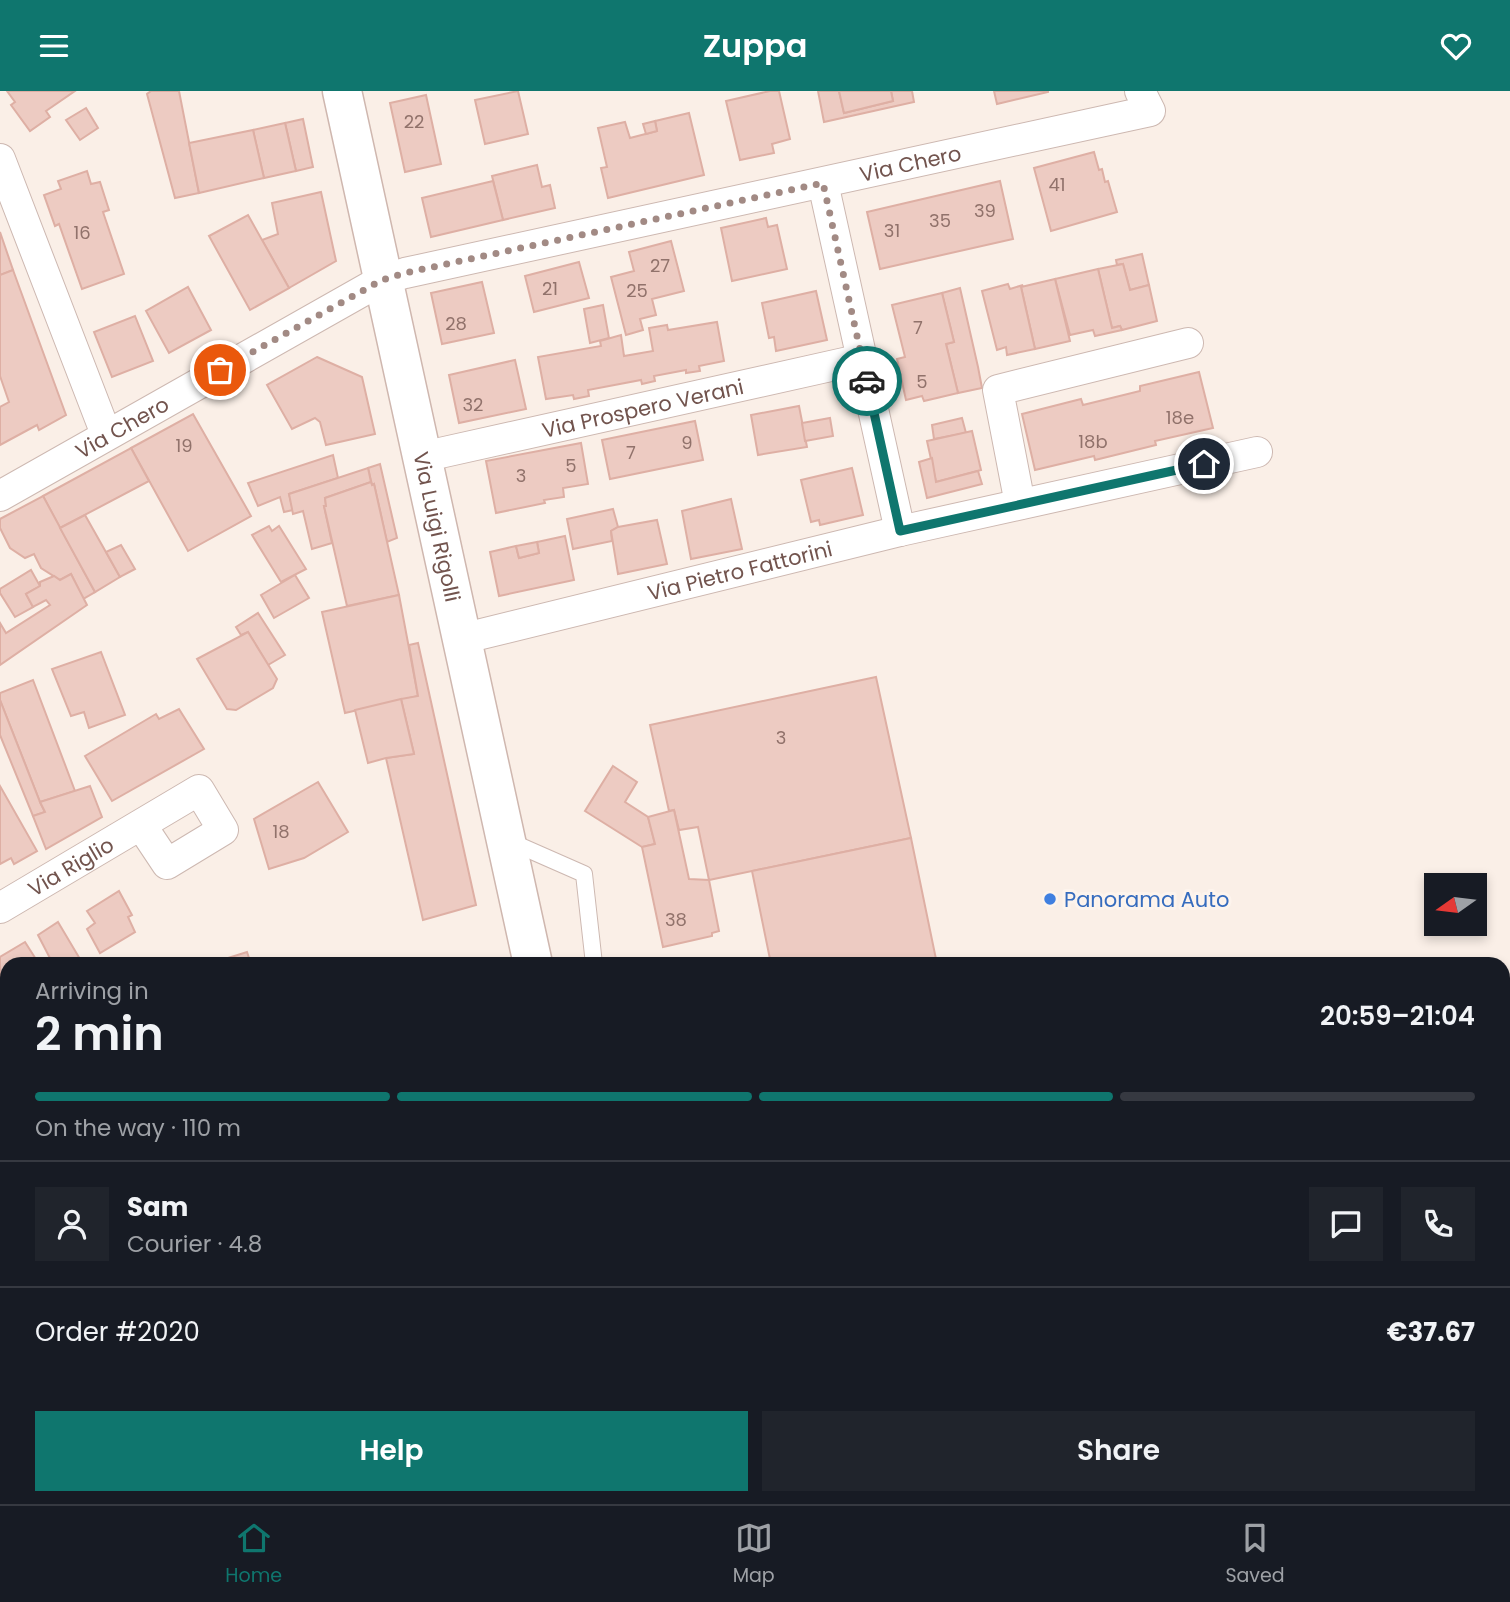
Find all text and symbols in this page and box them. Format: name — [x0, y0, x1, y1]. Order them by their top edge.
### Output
text: Zuppa — [703, 23, 807, 68]
icon: menu — [35, 27, 73, 65]
icon: heart — [1437, 27, 1475, 65]
house number: 22 — [404, 109, 424, 134]
street label: Via Chero — [857, 138, 964, 188]
house number: 41 — [1048, 172, 1066, 197]
house number: 39 — [974, 198, 996, 223]
house number: 35 — [929, 208, 951, 233]
house number: 31 — [884, 218, 900, 243]
house number: 16 — [73, 220, 91, 245]
house number: 27 — [650, 253, 670, 278]
house number: 21 — [542, 276, 558, 301]
house number: 25 — [626, 278, 648, 303]
house number: 28 — [445, 311, 467, 336]
house number: 7 — [913, 315, 923, 340]
pin — [190, 340, 250, 400]
courier — [832, 346, 902, 416]
icon: bag — [201, 351, 239, 389]
icon: car — [848, 362, 886, 400]
house number: 5 — [916, 369, 928, 394]
street label: Via Prospero Verani — [539, 371, 746, 444]
street label: Via Chero — [70, 389, 174, 465]
house number: 32 — [463, 392, 483, 417]
house number: 18e — [1166, 405, 1194, 430]
house number: 18b — [1078, 429, 1108, 454]
house number: 9 — [681, 430, 693, 455]
house number: 19 — [175, 433, 193, 458]
pin — [1174, 434, 1234, 494]
house number: 7 — [626, 440, 636, 465]
icon: home — [1185, 445, 1223, 483]
street label: Via Luigi Rigolli — [407, 449, 468, 605]
house number: 5 — [565, 453, 577, 478]
house number: 3 — [516, 463, 526, 488]
street label: Via Pietro Fattorini — [644, 534, 835, 607]
house number: 3 — [776, 725, 786, 750]
house number: 18 — [272, 819, 290, 844]
street label: Via Riglio — [22, 829, 119, 903]
north arrow — [1424, 873, 1488, 936]
map controls — [1424, 873, 1487, 936]
place label: Panorama Auto — [1064, 885, 1229, 914]
marker: Panorama Auto — [1042, 891, 1058, 907]
house number: 38 — [665, 907, 687, 932]
text: Arriving in — [35, 975, 149, 1007]
text: 20:59–21:04 — [1320, 998, 1475, 1034]
text: 2 min — [35, 1002, 164, 1066]
text: On the way · 110 m — [35, 1112, 241, 1144]
button: person — [35, 1187, 109, 1261]
button: chat — [1309, 1187, 1383, 1261]
button: phone — [1401, 1187, 1475, 1261]
text: Sam — [127, 1189, 188, 1225]
text: Courier · 4.8 — [127, 1228, 262, 1260]
text: Order #2020 — [35, 1314, 200, 1350]
text: €37.67 — [1387, 1314, 1475, 1350]
button: Help — [35, 1411, 748, 1491]
button: Share — [762, 1411, 1475, 1491]
tab: Home — [225, 1519, 282, 1590]
tab: Map — [733, 1519, 775, 1590]
tab: Saved — [1225, 1519, 1285, 1590]

